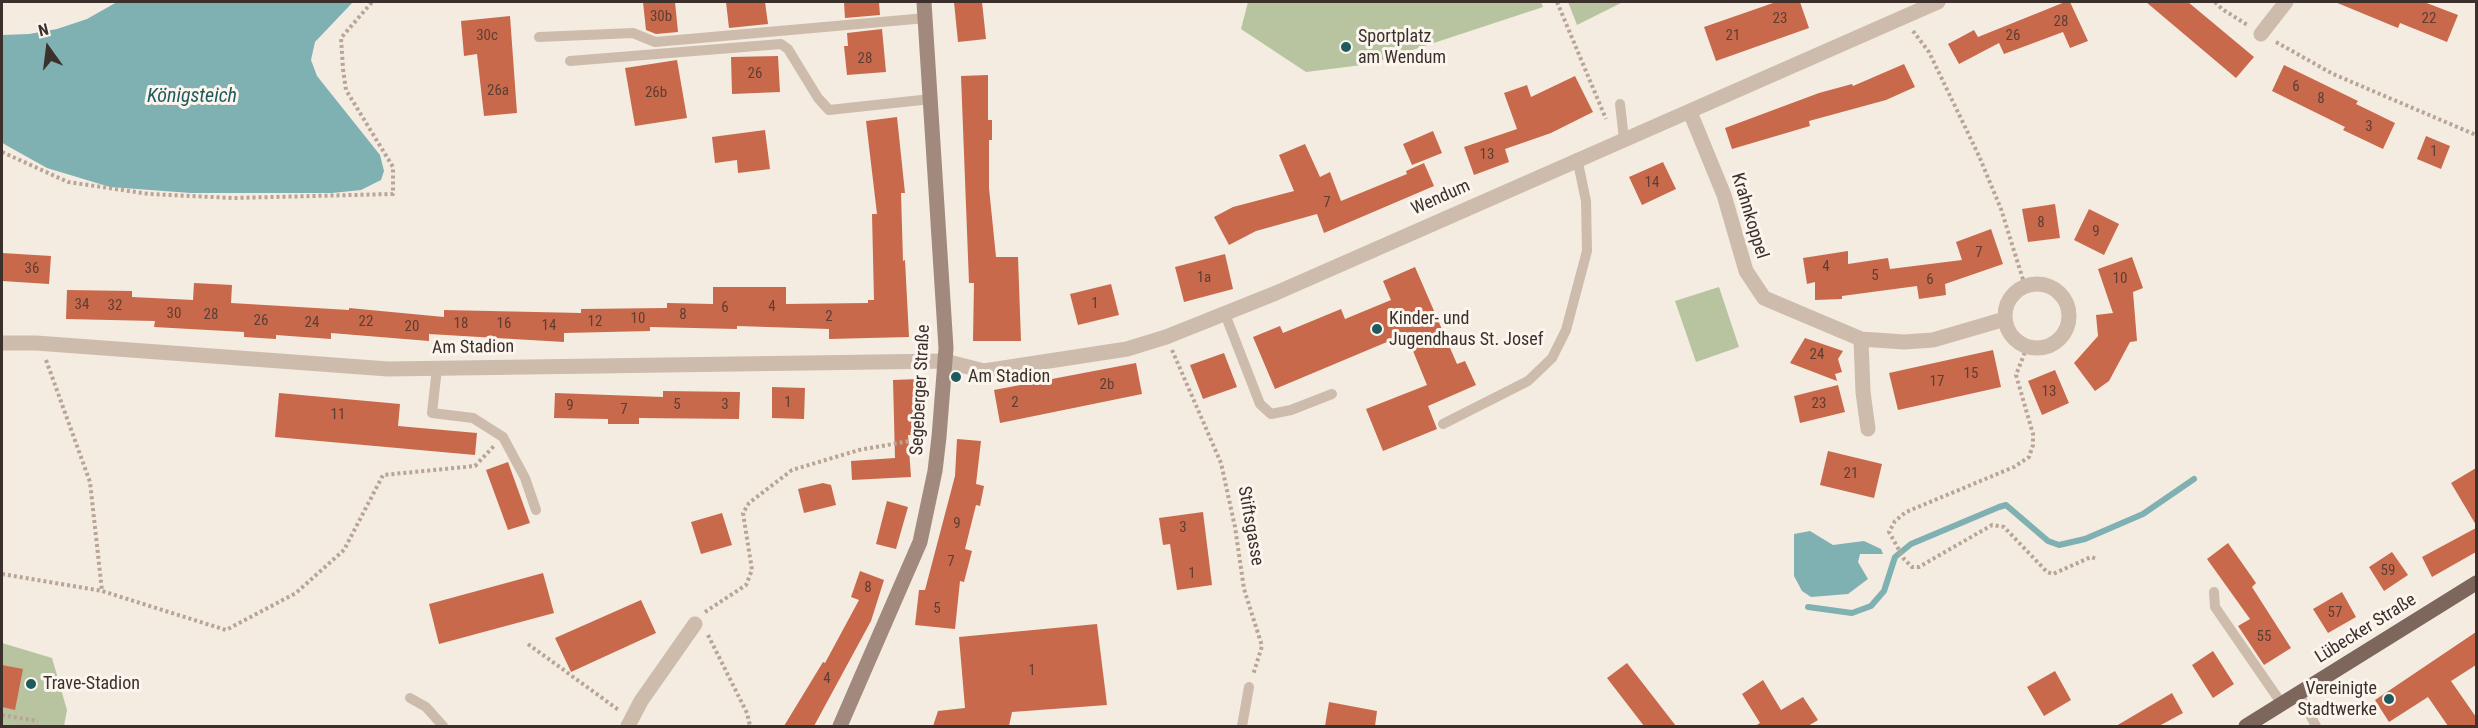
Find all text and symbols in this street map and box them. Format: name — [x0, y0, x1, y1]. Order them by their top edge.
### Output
house number: 30b — [650, 8, 672, 26]
house number: 23 — [1773, 10, 1787, 28]
house number: 22 — [2422, 10, 2436, 28]
house number: 28 — [2054, 13, 2068, 31]
north arrow — [18, 18, 78, 78]
text: N — [36, 20, 51, 40]
place label: Sportplatz am Wendum — [1358, 26, 1446, 68]
house number: 30c — [476, 27, 498, 45]
house number: 21 — [1726, 27, 1740, 45]
house number: 26 — [2006, 27, 2020, 45]
marker: Sportplatz am Wendum — [1339, 40, 1353, 54]
house number: 28 — [858, 50, 872, 68]
house number: 26 — [748, 65, 762, 83]
house number: 6 — [2292, 78, 2300, 96]
house number: 26a — [487, 82, 509, 100]
house number: 26b — [645, 84, 667, 102]
water label: Königsteich — [147, 85, 237, 109]
house number: 8 — [2317, 90, 2325, 108]
house number: 3 — [2365, 118, 2373, 136]
house number: 1 — [2430, 143, 2438, 161]
house number: 13 — [1480, 146, 1494, 164]
street label: Krahnkoppel — [1726, 171, 1772, 261]
house number: 14 — [1645, 174, 1659, 192]
street label: Wendum — [1408, 176, 1474, 220]
house number: 7 — [1323, 194, 1331, 212]
house number: 8 — [2037, 214, 2045, 232]
house number: 9 — [2092, 223, 2100, 241]
house number: 7 — [1975, 244, 1983, 262]
house number: 4 — [1822, 258, 1830, 276]
house number: 36 — [25, 260, 39, 278]
house number: 5 — [1871, 267, 1879, 285]
house number: 1a — [1197, 269, 1211, 287]
house number: 10 — [2113, 270, 2127, 288]
house number: 6 — [1926, 271, 1934, 289]
house number: 1 — [1091, 295, 1099, 313]
house number: 34 — [75, 296, 89, 314]
house number: 32 — [108, 297, 122, 315]
house number: 4 — [768, 298, 776, 316]
house number: 6 — [721, 299, 729, 317]
house number: 30 — [167, 305, 181, 323]
house number: 28 — [204, 306, 218, 324]
house number: 8 — [679, 306, 687, 324]
house number: 2 — [825, 308, 833, 326]
place label: Kinder- und Jugendhaus St. Josef — [1389, 308, 1543, 350]
house number: 10 — [631, 310, 645, 328]
house number: 26 — [254, 312, 268, 330]
house number: 22 — [359, 313, 373, 331]
house number: 12 — [588, 313, 602, 331]
house number: 24 — [305, 314, 319, 332]
house number: 18 — [454, 315, 468, 333]
house number: 16 — [497, 315, 511, 333]
house number: 14 — [542, 317, 556, 335]
house number: 20 — [405, 318, 419, 336]
marker: Kinder- und Jugendhaus St. Josef — [1370, 322, 1384, 336]
street label: Segeberger Straße — [907, 324, 935, 456]
street label: Am Stadion — [432, 336, 514, 360]
house number: 24 — [1810, 346, 1824, 364]
house number: 15 — [1964, 365, 1978, 383]
place label: Am Stadion — [968, 366, 1050, 388]
marker: Am Stadion — [949, 370, 963, 384]
house number: 17 — [1930, 373, 1944, 391]
house number: 2b — [1100, 376, 1114, 394]
house number: 13 — [2042, 383, 2056, 401]
house number: 1 — [784, 394, 792, 412]
house number: 2 — [1011, 394, 1019, 412]
house number: 23 — [1812, 395, 1826, 413]
house number: 5 — [673, 396, 681, 414]
house number: 3 — [721, 396, 729, 414]
house number: 9 — [566, 397, 574, 415]
house number: 7 — [620, 401, 628, 419]
house number: 11 — [331, 406, 345, 424]
house number: 21 — [1844, 465, 1858, 483]
street label: Stiftsgasse — [1232, 485, 1268, 567]
house number: 9 — [953, 515, 961, 533]
house number: 3 — [1179, 519, 1187, 537]
house number: 7 — [947, 553, 955, 571]
house number: 59 — [2381, 562, 2395, 580]
house number: 1 — [1188, 565, 1196, 583]
house number: 8 — [864, 579, 872, 597]
street label: Lübecker Straße — [2312, 589, 2420, 669]
house number: 5 — [933, 600, 941, 618]
house number: 57 — [2328, 604, 2342, 622]
house number: 55 — [2257, 628, 2271, 646]
house number: 1 — [1028, 662, 1036, 680]
house number: 4 — [823, 670, 831, 688]
place label: Trave-Stadion — [43, 673, 140, 695]
marker: Trave-Stadion — [24, 677, 38, 691]
place label: Vereinigte Stadtwerke — [2297, 678, 2377, 720]
marker: Vereinigte Stadtwerke — [2382, 692, 2396, 706]

